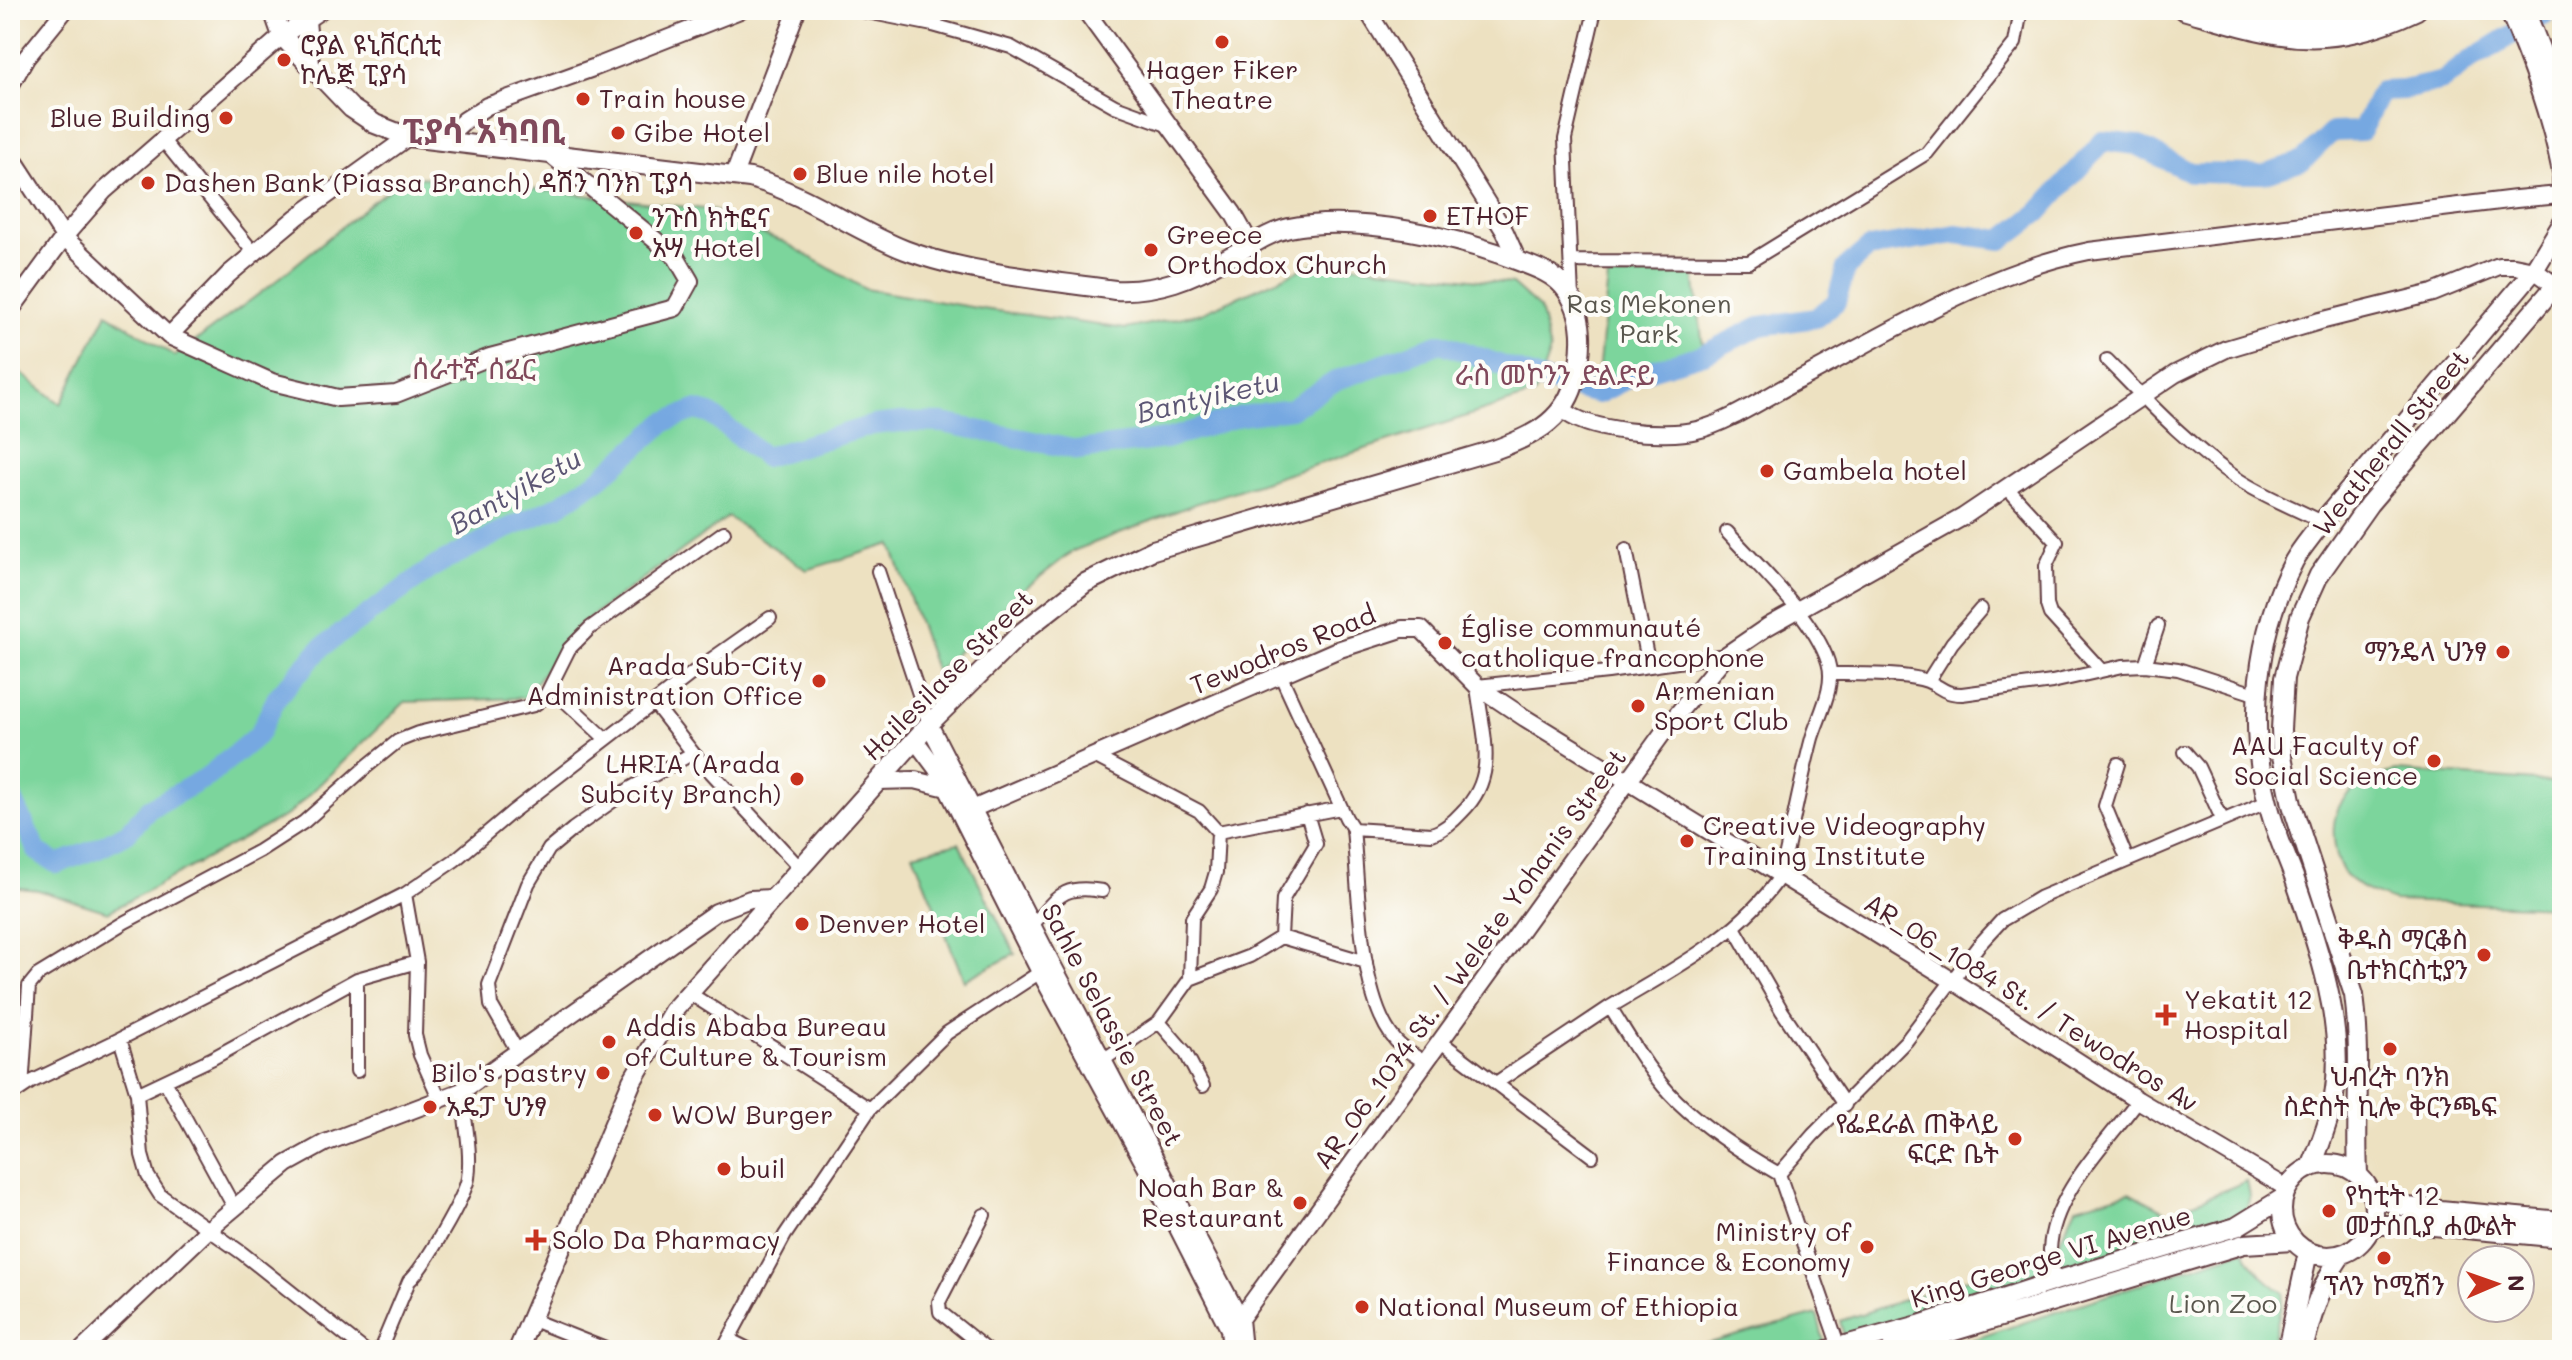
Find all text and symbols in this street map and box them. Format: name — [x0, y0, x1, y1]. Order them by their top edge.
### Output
place label: ሮያል ዩኒቨርሲቲ ኮሌጅ ፒያሳ — [300, 27, 442, 91]
marker: Hager Fiker Theatre — [1213, 33, 1231, 51]
marker: ሮያል ዩኒቨርሲቲ ኮሌጅ ፒያሳ — [275, 51, 293, 69]
place label: Hager Fiker Theatre — [1146, 52, 1298, 116]
place label: Train house — [599, 81, 746, 115]
marker: Train house — [574, 90, 592, 108]
place label: Blue Building — [50, 100, 210, 134]
district label: ፒያሳ አካባቢ — [403, 107, 566, 152]
marker: Blue Building — [217, 109, 235, 127]
place label: Gibe Hotel — [634, 115, 770, 149]
marker: Gibe Hotel — [609, 124, 627, 142]
place label: Blue nile hotel — [816, 156, 995, 190]
place label: Dashen Bank (Piassa Branch) ዳሽን ባንክ ፒያሳ — [164, 165, 694, 199]
marker: Blue nile hotel — [791, 165, 809, 183]
marker: Dashen Bank (Piassa Branch) ዳሽን ባንክ ፒያሳ — [139, 174, 157, 192]
place label: ETHOF — [1446, 198, 1529, 232]
place label: ንጉስ ክትፎና አሣ Hotel — [652, 200, 770, 264]
marker: ETHOF — [1421, 207, 1439, 225]
place label: Greece Orthodox Church — [1167, 217, 1386, 281]
marker: ንጉስ ክትፎና አሣ Hotel — [627, 224, 645, 242]
marker: Greece Orthodox Church — [1142, 241, 1160, 259]
park label: Ras Mekonen Park — [1567, 286, 1731, 350]
street label: Weatherall Street — [2304, 342, 2476, 543]
district label: ሰራተኛ ሰፈር — [412, 350, 536, 386]
district label: ራስ መኮንን ድልድይ — [1455, 356, 1655, 392]
water label: Bantyiketu — [1133, 362, 1283, 430]
water label: Bantyiketu — [442, 439, 587, 541]
place label: Gambela hotel — [1783, 453, 1967, 487]
marker: Gambela hotel — [1758, 462, 1776, 480]
street label: Hailesilase Street — [855, 582, 1040, 767]
street label: Tewodros Road — [1185, 596, 1380, 702]
place label: Église communauté catholique francophone — [1461, 610, 1765, 674]
marker: Église communauté catholique francophone — [1436, 634, 1454, 652]
place label: ማንዴላ ህንፃ — [2364, 634, 2487, 668]
marker: ማንዴላ ህንፃ — [2494, 643, 2512, 661]
place label: Arada Sub-City Administration Office — [526, 648, 803, 712]
marker: Arada Sub-City Administration Office — [810, 672, 828, 690]
place label: Armenian Sport Club — [1654, 673, 1789, 737]
marker: Armenian Sport Club — [1629, 697, 1647, 715]
place label: AAU Faculty of Social Science — [2231, 728, 2419, 792]
street label: AR_06_1074 St. / Welete Yohanis Street — [1305, 741, 1633, 1175]
place label: LHRIA (Arada Subcity Branch) — [580, 746, 781, 810]
marker: AAU Faculty of Social Science — [2425, 752, 2443, 770]
marker: LHRIA (Arada Subcity Branch) — [788, 770, 806, 788]
place label: Creative Videography Training Institute — [1703, 808, 1986, 872]
marker: Creative Videography Training Institute — [1678, 832, 1696, 850]
street label: AR_06_1084 St. / Tewodros Av — [1858, 885, 2205, 1119]
street label: Sahle Selassie Street — [1034, 897, 1191, 1152]
place label: Denver Hotel — [818, 906, 986, 940]
marker: Denver Hotel — [793, 915, 811, 933]
place label: ቅዱስ ማርቆስ ቤተክርስቲያን — [2337, 922, 2468, 986]
marker: ቅዱስ ማርቆስ ቤተክርስቲያን — [2475, 946, 2493, 964]
place label: Yekatit 12 Hospital — [2184, 982, 2312, 1046]
marker: Yekatit 12 Hospital — [2155, 1004, 2177, 1026]
place label: Addis Ababa Bureau of Culture & Tourism — [625, 1009, 887, 1073]
marker: Addis Ababa Bureau of Culture & Tourism — [600, 1033, 618, 1051]
marker: ህብረት ባንክ ስድስት ኪሎ ቅርንጫፍ — [2381, 1040, 2399, 1058]
place label: Bilo's pastry — [431, 1055, 587, 1089]
place label: ህብረት ባንክ ስድስት ኪሎ ቅርንጫፍ — [2283, 1059, 2497, 1123]
marker: Bilo's pastry — [594, 1064, 612, 1082]
place label: አዴፓ ህንፃ — [446, 1089, 547, 1123]
place label: WOW Burger — [671, 1097, 833, 1131]
marker: አዴፓ ህንፃ — [421, 1098, 439, 1116]
marker: WOW Burger — [646, 1106, 664, 1124]
place label: የፌደራል ጠቅላይ ፍርድ ቤት — [1836, 1106, 1999, 1170]
marker: የፌደራል ጠቅላይ ፍርድ ቤት — [2006, 1130, 2024, 1148]
place label: buil — [740, 1151, 785, 1185]
marker: buil — [715, 1160, 733, 1178]
place label: Noah Bar & Restaurant — [1138, 1170, 1284, 1234]
place label: የካቲት 12 መታሰቢያ ሐውልት — [2345, 1178, 2517, 1242]
marker: Noah Bar & Restaurant — [1291, 1194, 1309, 1212]
street label: King George VI Avenue — [1906, 1197, 2195, 1315]
marker: የካቲት 12 መታሰቢያ ሐውልት — [2320, 1202, 2338, 1220]
place label: Ministry of Finance & Economy — [1607, 1214, 1852, 1278]
place label: Solo Da Pharmacy — [552, 1222, 780, 1256]
marker: Solo Da Pharmacy — [527, 1231, 545, 1249]
marker: Ministry of Finance & Economy — [1858, 1238, 1876, 1256]
north arrow — [2456, 1244, 2536, 1324]
marker: ፕላን ኮሚሽን — [2375, 1249, 2393, 1267]
place label: ፕላን ኮሚሽን — [2323, 1268, 2445, 1302]
text: N — [2502, 1274, 2531, 1292]
park label: Lion Zoo — [2169, 1286, 2277, 1320]
place label: National Museum of Ethiopia — [1378, 1289, 1739, 1323]
marker: National Museum of Ethiopia — [1353, 1298, 1371, 1316]

